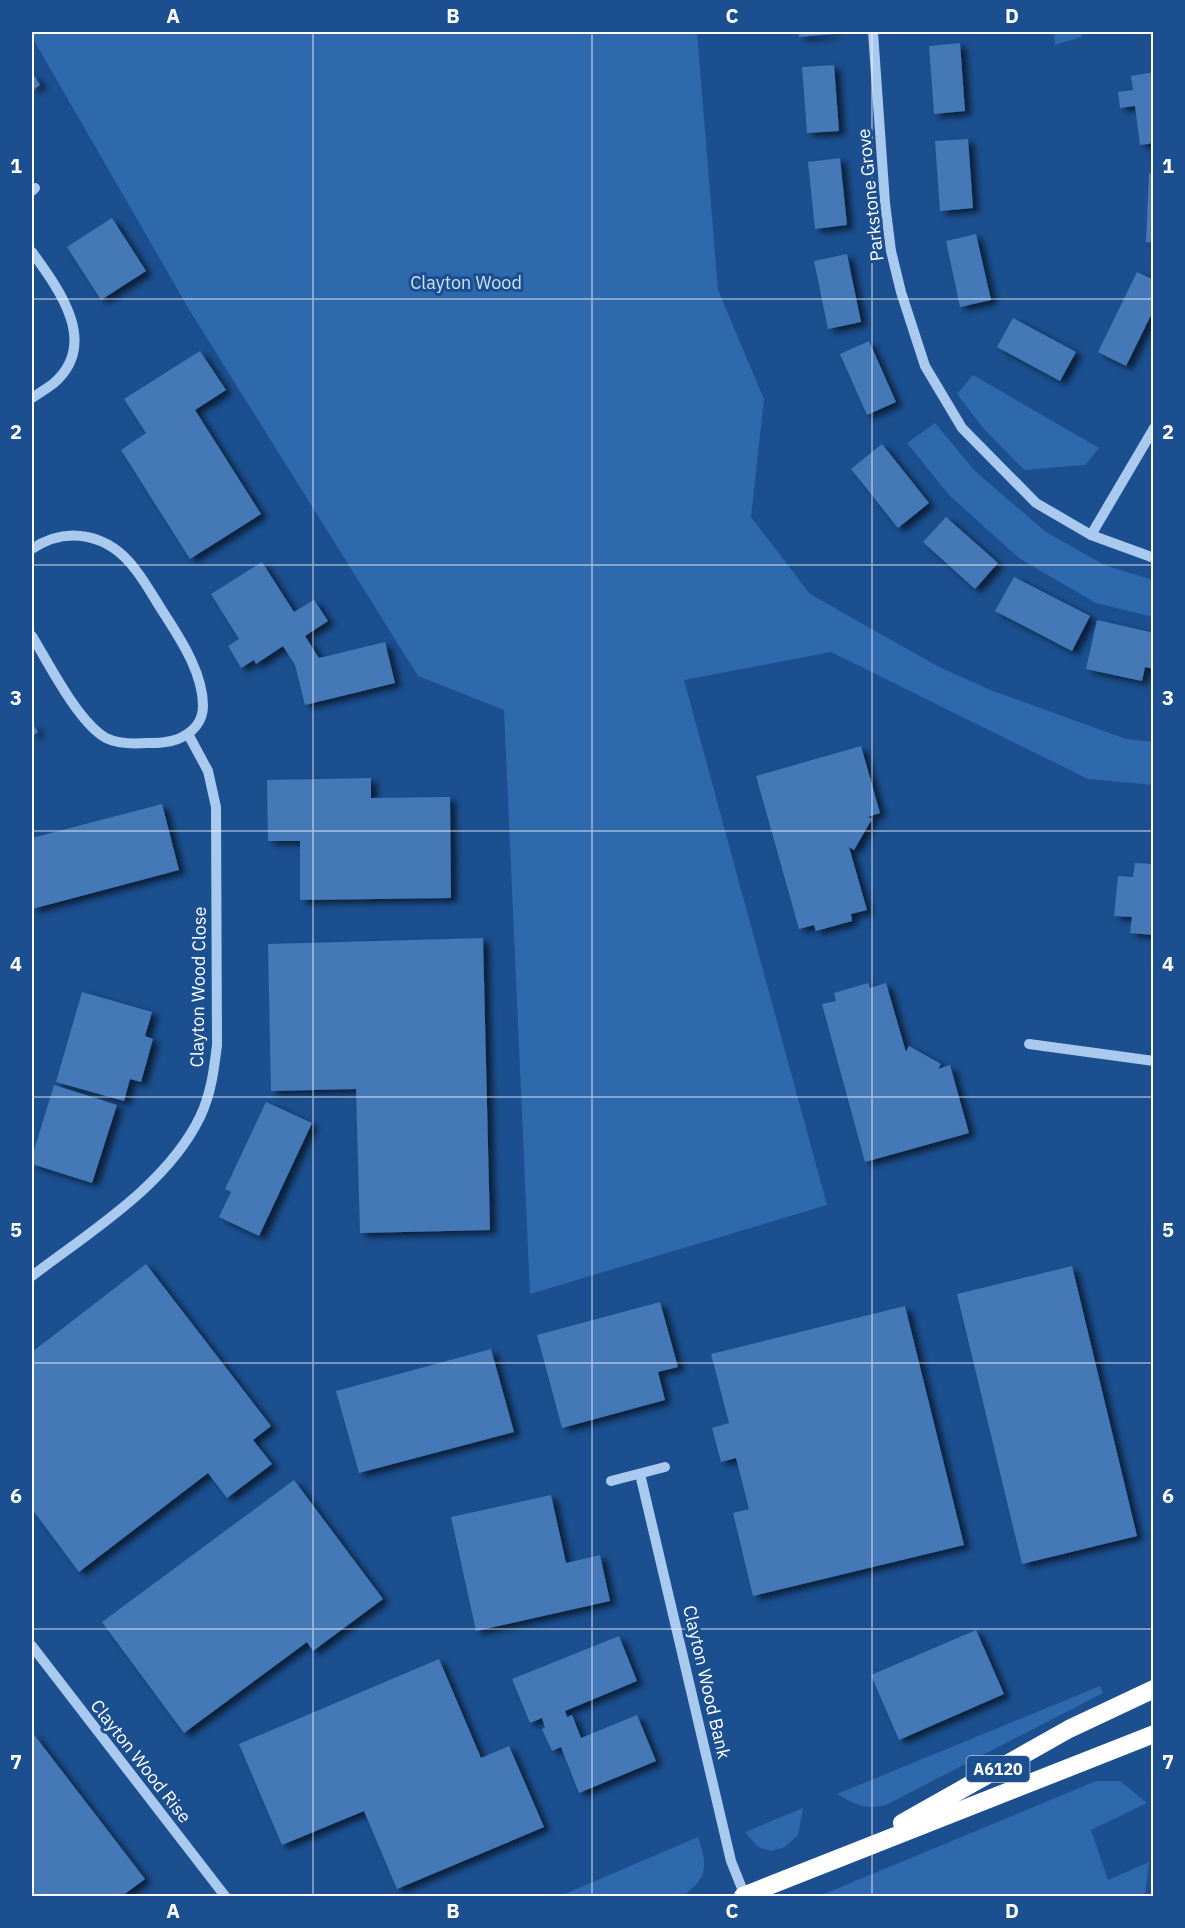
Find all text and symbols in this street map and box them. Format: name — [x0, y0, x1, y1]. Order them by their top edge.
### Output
text: A — [166, 2, 180, 29]
text: B — [446, 2, 460, 29]
text: C — [725, 2, 739, 29]
text: D — [1005, 2, 1019, 29]
street label: Parkstone Grove — [852, 127, 888, 262]
text: 1 — [10, 152, 22, 179]
text: 1 — [1162, 152, 1174, 179]
park label: Clayton Wood — [410, 271, 522, 294]
text: 2 — [10, 418, 22, 445]
text: 2 — [1162, 418, 1174, 445]
text: 3 — [10, 684, 22, 711]
text: 3 — [1162, 684, 1174, 711]
street label: Clayton Wood Close — [185, 906, 211, 1068]
text: 4 — [10, 950, 22, 977]
text: 4 — [1162, 950, 1174, 977]
text: 5 — [10, 1216, 22, 1243]
text: 5 — [1162, 1216, 1174, 1243]
text: 6 — [10, 1482, 22, 1509]
text: 6 — [1162, 1482, 1174, 1509]
street label: Clayton Wood Bank — [678, 1603, 736, 1762]
street label: Clayton Wood Rise — [86, 1695, 197, 1828]
text: 7 — [10, 1748, 22, 1775]
text: 7 — [1162, 1748, 1174, 1775]
road number: A6120 — [966, 1756, 1030, 1782]
text: A — [166, 1897, 180, 1924]
text: B — [446, 1897, 460, 1924]
text: C — [725, 1897, 739, 1924]
text: D — [1005, 1897, 1019, 1924]

